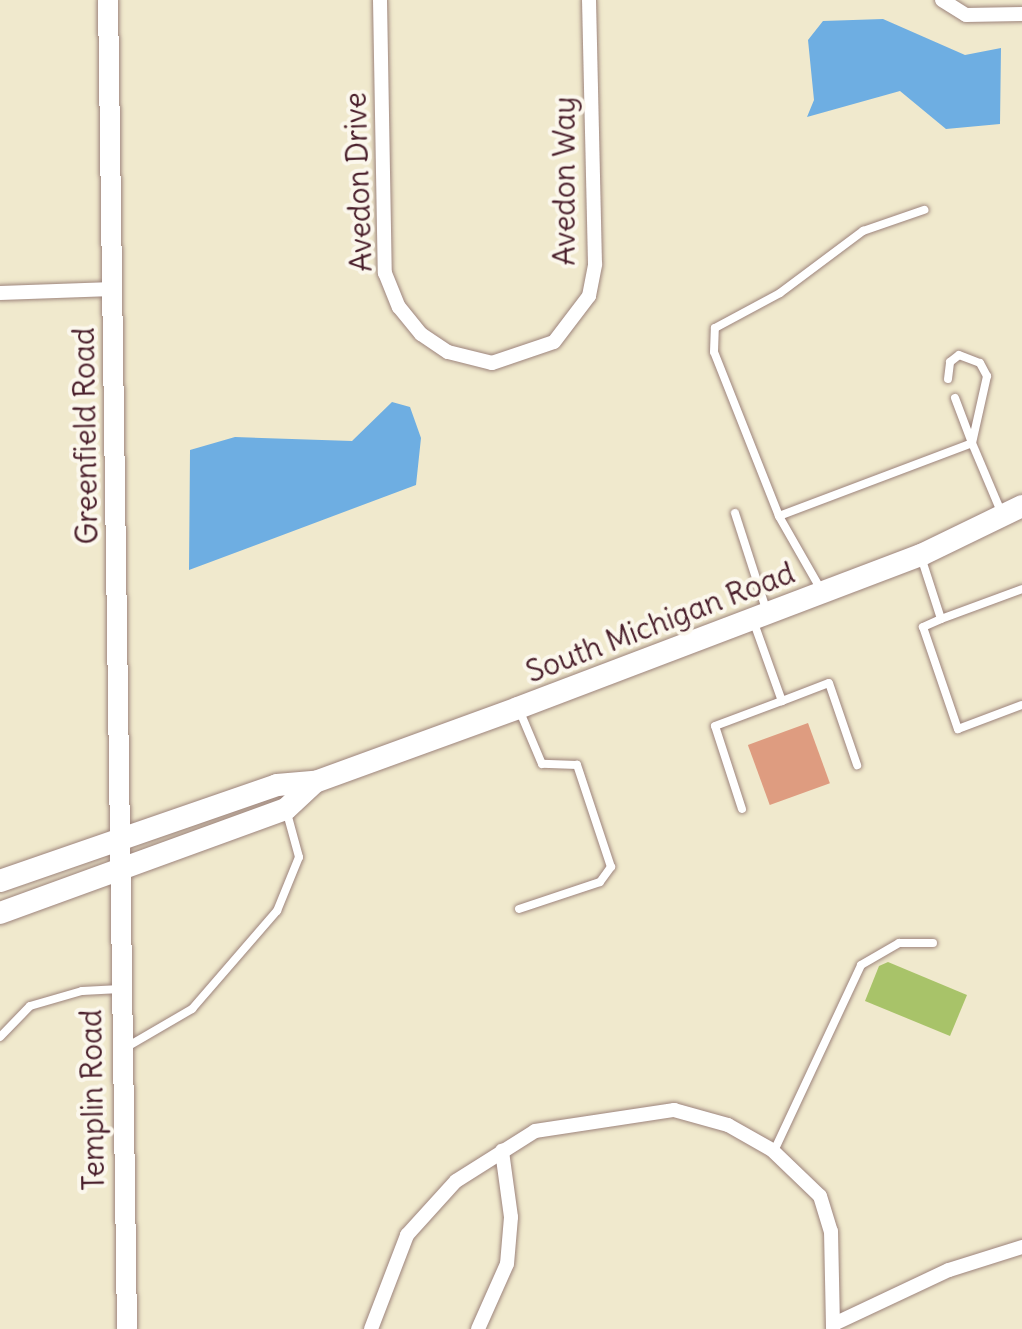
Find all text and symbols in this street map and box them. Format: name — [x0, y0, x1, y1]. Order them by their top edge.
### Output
street label: Avedon Drive — [337, 92, 379, 272]
street label: Avedon Way — [546, 96, 582, 266]
street label: Greenfield Road — [65, 327, 105, 545]
street label: South Michigan Road — [521, 554, 799, 690]
street label: Templin Road — [72, 1009, 112, 1191]

